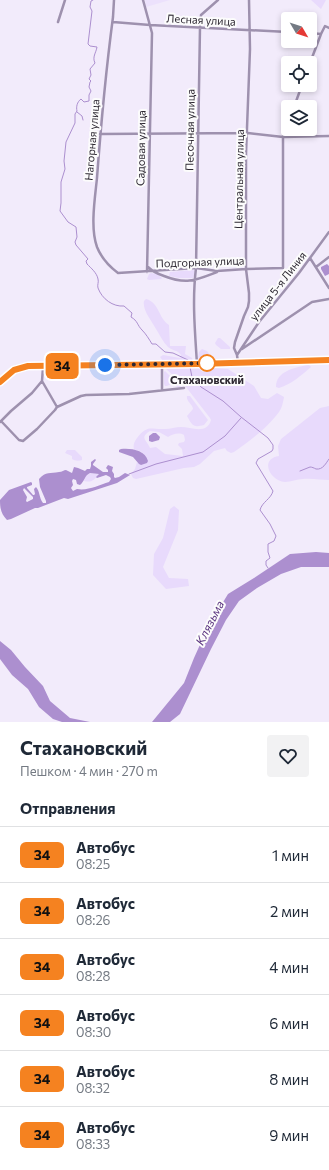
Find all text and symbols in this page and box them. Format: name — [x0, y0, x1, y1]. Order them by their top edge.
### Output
street label: Лесная улица — [166, 11, 236, 28]
north arrow — [281, 12, 317, 48]
map controls — [281, 12, 317, 136]
button: locate — [281, 56, 317, 92]
street label: Песочная улица — [182, 89, 197, 171]
street label: Нагорная улица — [81, 99, 102, 181]
button: layers — [281, 100, 317, 136]
street label: Садовая улица — [133, 110, 148, 186]
street label: Центральная улица — [231, 129, 246, 229]
street label: улица 5-я Линия — [247, 249, 309, 323]
street label: Подгорная улица — [155, 253, 245, 270]
line badge: 34 — [44, 353, 80, 379]
marker: Стахановский — [198, 354, 216, 372]
your location — [95, 355, 115, 375]
text: 34 — [54, 357, 70, 374]
place label: Стахановский — [170, 373, 244, 386]
water label: Клязьма — [192, 598, 226, 647]
button: heart — [267, 735, 309, 777]
text: Стахановский — [20, 736, 147, 759]
text: Пешком · 4 мин · 270 m — [20, 763, 158, 779]
text: Отправления — [20, 799, 116, 817]
text: Автобус — [76, 838, 135, 856]
text: 34 — [34, 846, 50, 863]
text: 1 мин — [272, 846, 309, 864]
text: 08:25 — [76, 856, 110, 872]
text: Автобус — [76, 894, 135, 912]
text: 34 — [34, 902, 50, 919]
text: 2 мин — [270, 902, 309, 920]
text: 08:26 — [76, 912, 111, 928]
text: Автобус — [76, 950, 135, 968]
text: 34 — [34, 958, 50, 975]
text: 4 мин — [269, 958, 309, 976]
text: 08:28 — [76, 968, 111, 984]
text: Автобус — [76, 1006, 135, 1024]
text: 34 — [34, 1014, 50, 1031]
text: 6 мин — [269, 1014, 309, 1032]
text: 08:30 — [76, 1024, 111, 1040]
text: Автобус — [76, 1062, 135, 1080]
text: 34 — [34, 1070, 50, 1087]
text: 8 мин — [269, 1070, 309, 1088]
text: 08:32 — [76, 1080, 110, 1096]
text: Автобус — [76, 1118, 135, 1136]
text: 34 — [34, 1126, 50, 1143]
text: 9 мин — [269, 1126, 309, 1144]
text: 08:33 — [76, 1136, 110, 1152]

